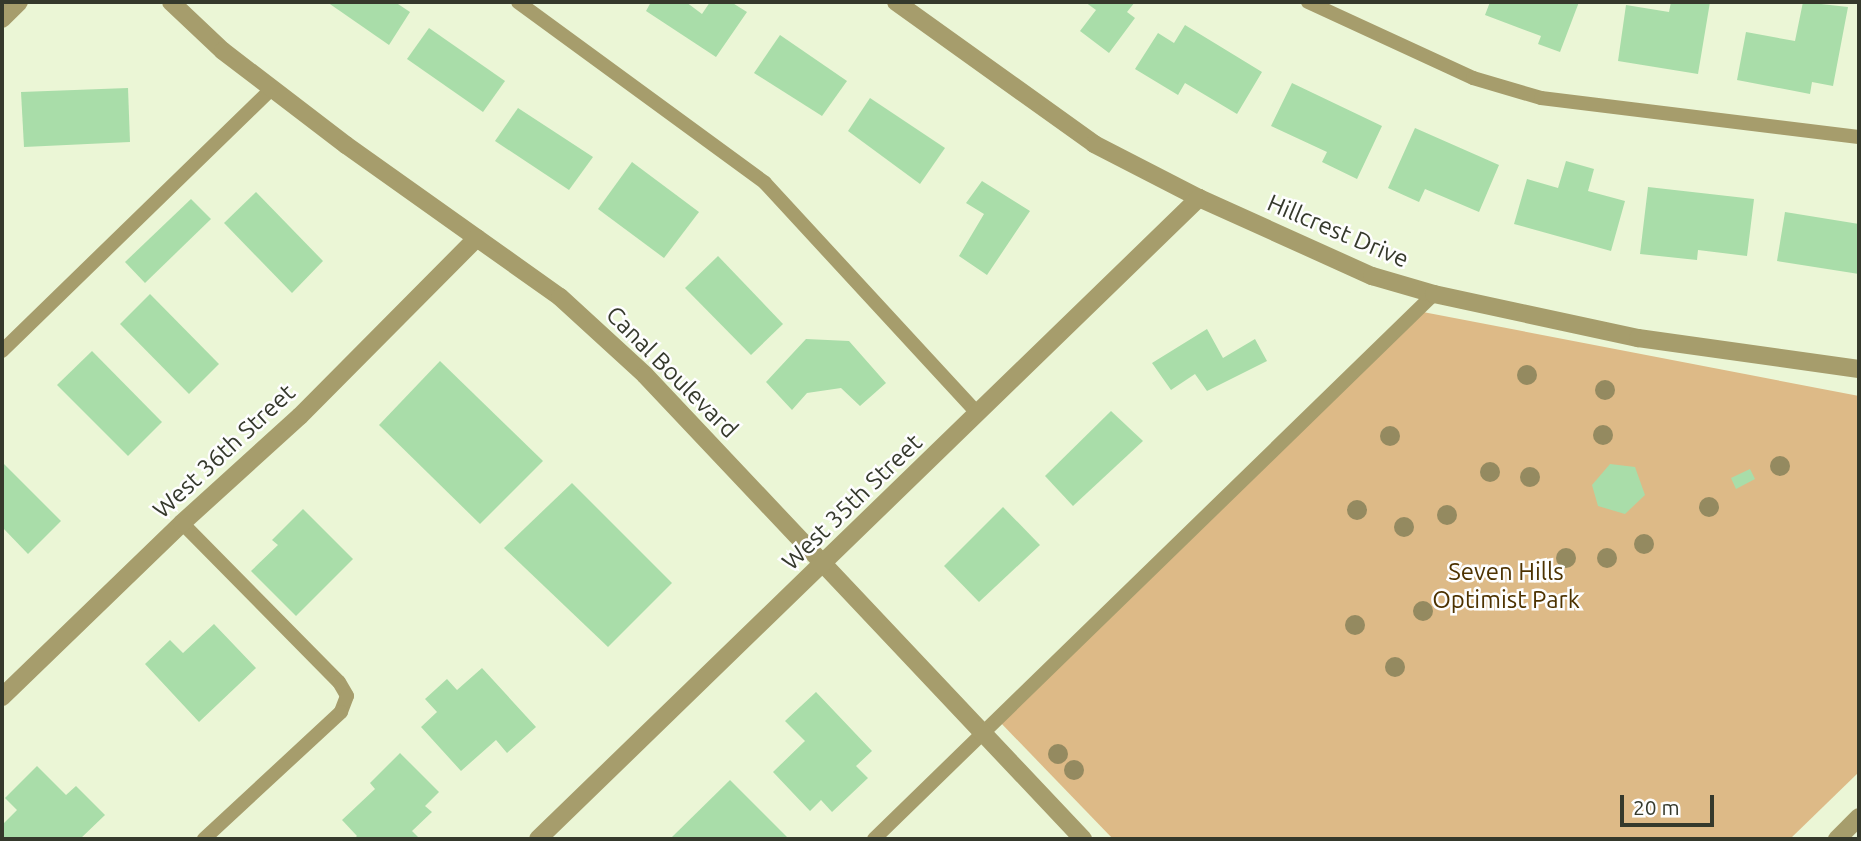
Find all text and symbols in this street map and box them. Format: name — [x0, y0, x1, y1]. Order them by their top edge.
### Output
street label: Hillcrest Drive — [1263, 188, 1413, 274]
street label: Canal Boulevard — [600, 300, 744, 444]
street label: West 36th Street — [147, 378, 301, 524]
street label: West 35th Street — [776, 428, 928, 576]
park label: Seven Hills Optimist Park — [1432, 558, 1580, 614]
scale bar — [1623, 782, 1717, 826]
text: 20 m — [1633, 795, 1680, 819]

